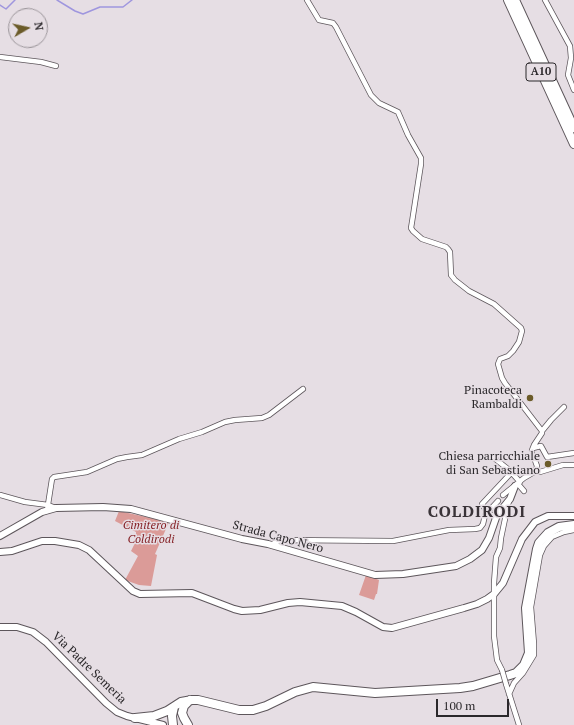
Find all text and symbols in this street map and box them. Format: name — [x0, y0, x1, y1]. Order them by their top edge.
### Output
north arrow — [8, 8, 48, 48]
text: N — [31, 21, 46, 31]
road number: A10 — [526, 63, 556, 81]
place label: Pinacoteca Rambaldi — [464, 384, 522, 412]
marker: Pinacoteca Rambaldi — [525, 393, 535, 403]
place label: Chiesa parricchiale di San Sebastiano — [438, 450, 540, 478]
marker: Chiesa parricchiale di San Sebastiano — [543, 459, 553, 469]
district label: COLDIRODI — [428, 502, 526, 522]
street label: Strada Capo Nero — [231, 518, 325, 556]
park label: Cimitero di Coldirodi — [123, 519, 179, 547]
street label: Via Padre Semeria — [49, 629, 129, 707]
scale bar — [438, 691, 511, 717]
text: 100 m — [443, 698, 475, 713]

